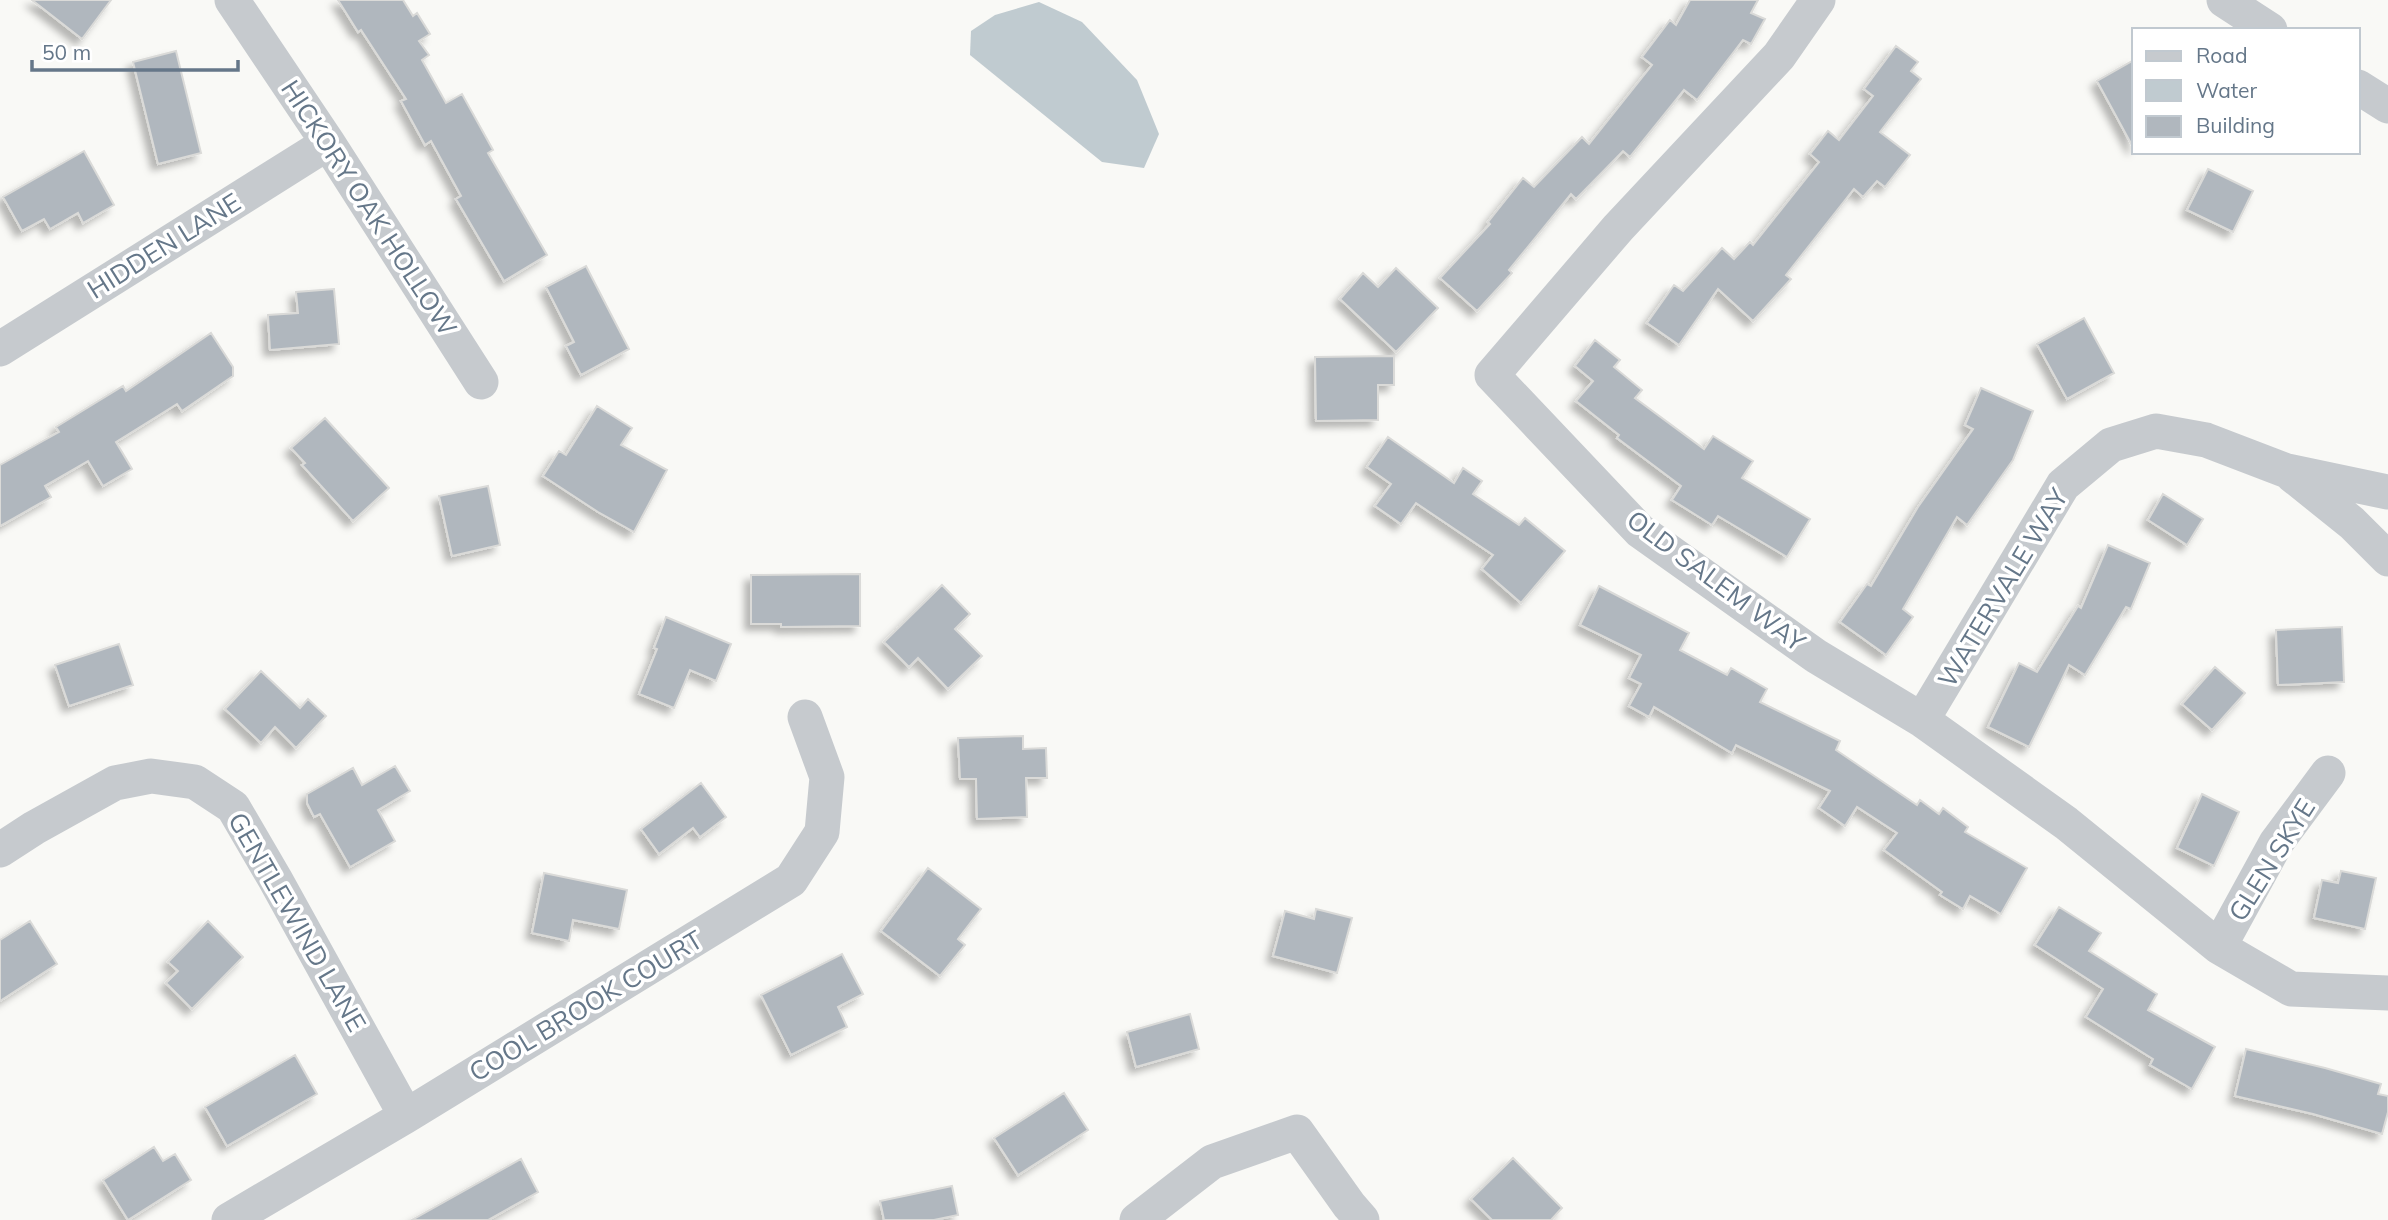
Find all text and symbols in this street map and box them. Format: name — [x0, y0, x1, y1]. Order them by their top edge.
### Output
scale bar — [32, 28, 238, 72]
legend — [2132, 28, 2360, 154]
text: 50 m — [42, 39, 91, 65]
text: Road — [2196, 42, 2247, 68]
street label: HICKORY OAK HOLLOW — [274, 73, 465, 342]
text: Water — [2196, 77, 2257, 103]
text: Building — [2196, 112, 2275, 138]
street label: HIDDEN LANE — [81, 185, 246, 306]
street label: WATERVALE WAY — [1930, 481, 2076, 693]
street label: OLD SALEM WAY — [1621, 503, 1813, 659]
street label: GLEN SKYE — [2221, 792, 2322, 927]
street label: GENTLEWIND LANE — [221, 806, 374, 1037]
street label: COOL BROOK COURT — [463, 923, 709, 1088]

